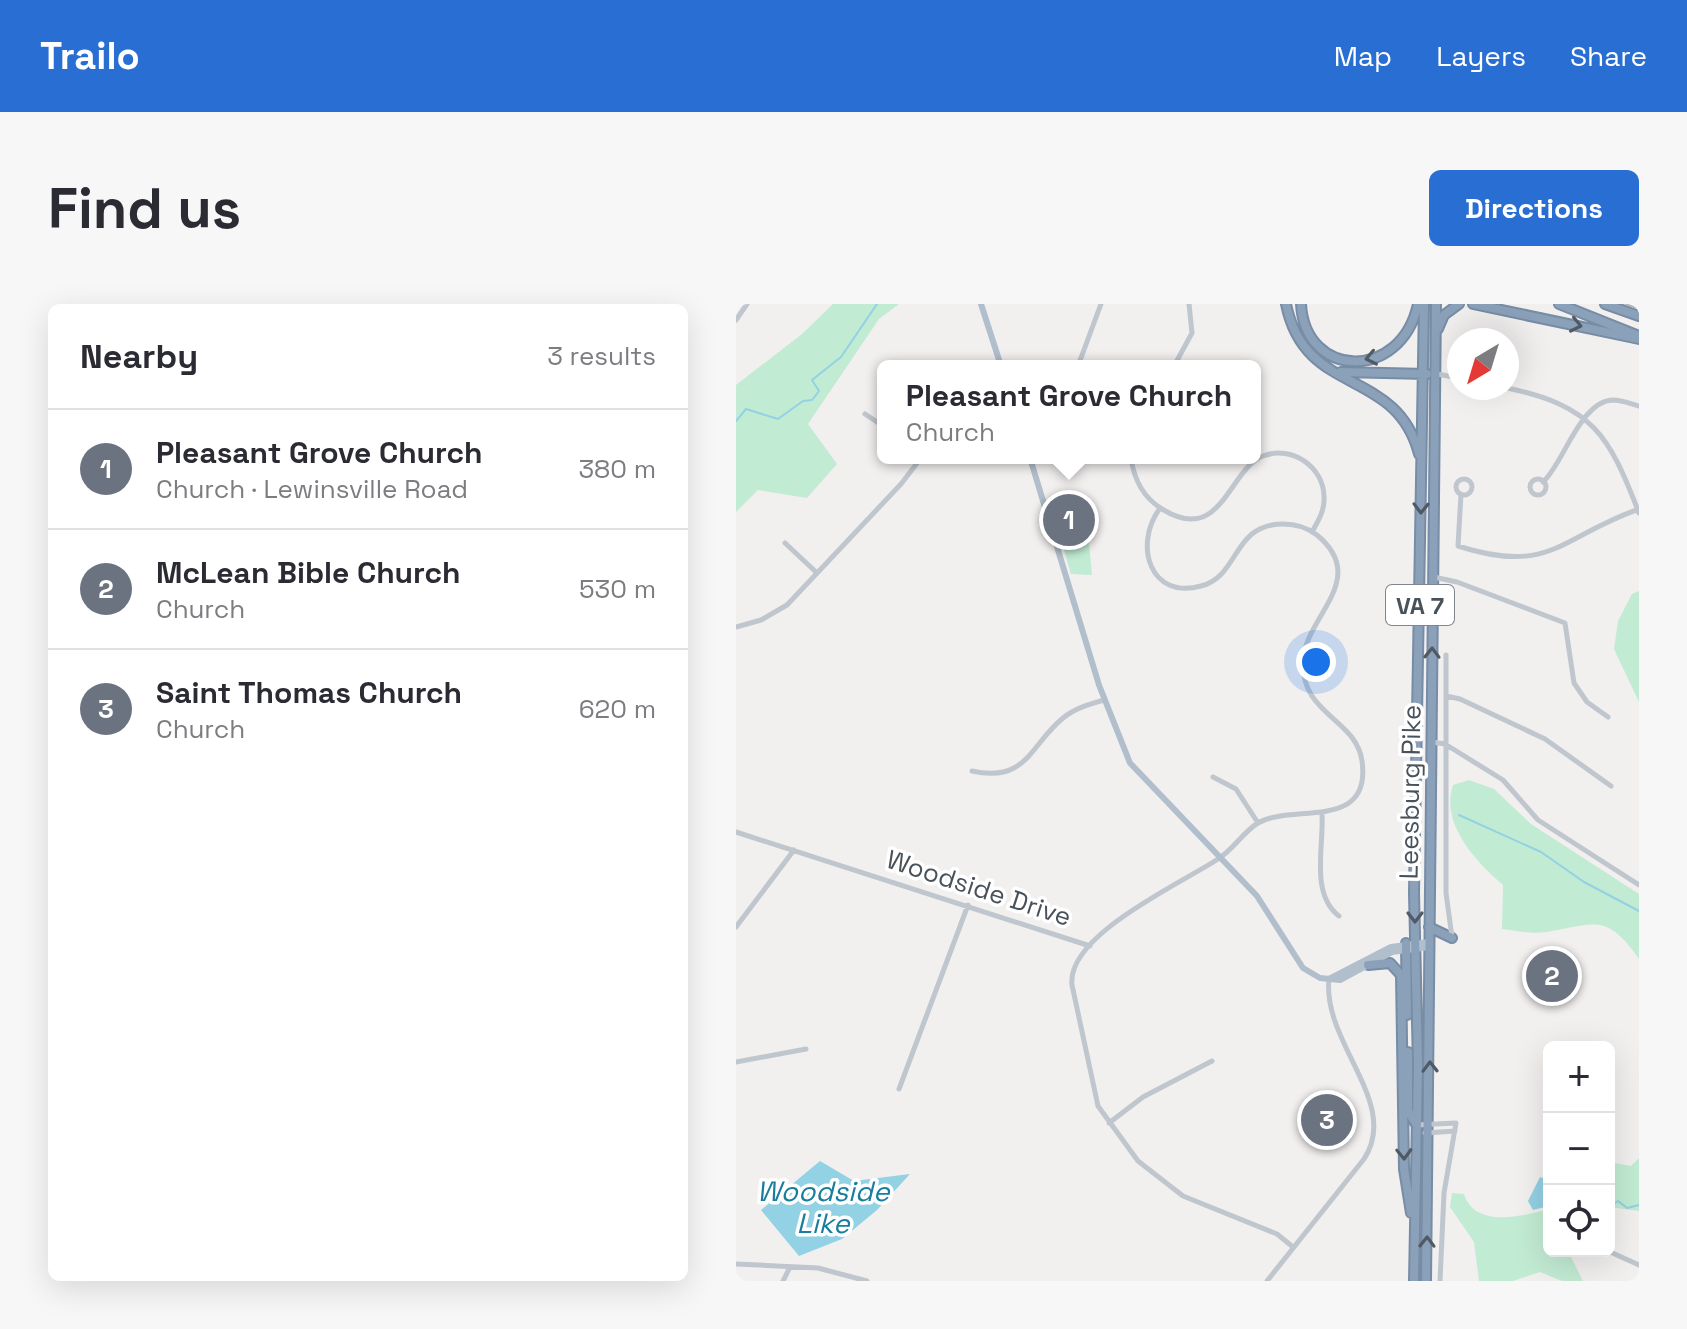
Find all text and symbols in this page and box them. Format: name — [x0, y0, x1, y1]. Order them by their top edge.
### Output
text: Trailo — [40, 32, 140, 80]
text: Map — [1334, 38, 1392, 74]
text: Layers — [1436, 38, 1526, 74]
text: Share — [1570, 38, 1647, 74]
button: Directions — [1429, 170, 1639, 246]
text: Find us — [48, 173, 241, 244]
one-way arrow — [1569, 316, 1583, 333]
north arrow — [1447, 328, 1519, 400]
text: Nearby — [80, 335, 198, 378]
text: 3 results — [547, 339, 656, 373]
one-way arrow — [1365, 349, 1378, 366]
popup — [877, 360, 1261, 464]
text: Pleasant Grove Church — [906, 376, 1232, 415]
text: Church — [906, 415, 995, 449]
text: Pleasant Grove Church — [156, 433, 482, 472]
text: 1 — [100, 452, 112, 486]
text: 380 m — [578, 452, 656, 486]
text: Church · Lewinsville Road — [156, 472, 468, 506]
pin: 1 — [1043, 490, 1095, 550]
one-way arrow — [1412, 502, 1430, 515]
text: McLean Bible Church — [156, 553, 460, 592]
text: 2 — [98, 572, 114, 606]
text: 530 m — [579, 572, 656, 606]
road number: VA 7 — [1386, 585, 1454, 625]
text: Church — [156, 592, 245, 626]
your location — [1296, 642, 1336, 682]
one-way arrow — [1423, 646, 1441, 659]
text: Saint Thomas Church — [156, 673, 462, 712]
text: 3 — [98, 692, 114, 726]
text: 620 m — [579, 692, 656, 726]
street label: Leesburg Pike — [1391, 704, 1429, 880]
text: Church — [156, 712, 245, 746]
street label: Woodside Drive — [882, 842, 1076, 934]
one-way arrow — [1406, 911, 1424, 924]
pin: 2 — [1526, 946, 1578, 1006]
map controls — [1543, 1041, 1615, 1257]
button: + — [1543, 1041, 1615, 1113]
one-way arrow — [1421, 1060, 1439, 1073]
pin: 3 — [1301, 1090, 1353, 1150]
button: − — [1543, 1113, 1615, 1185]
one-way arrow — [1395, 1148, 1412, 1161]
water label: Woodside Like — [757, 1173, 891, 1241]
button: locate — [1543, 1185, 1615, 1257]
one-way arrow — [1418, 1235, 1436, 1248]

